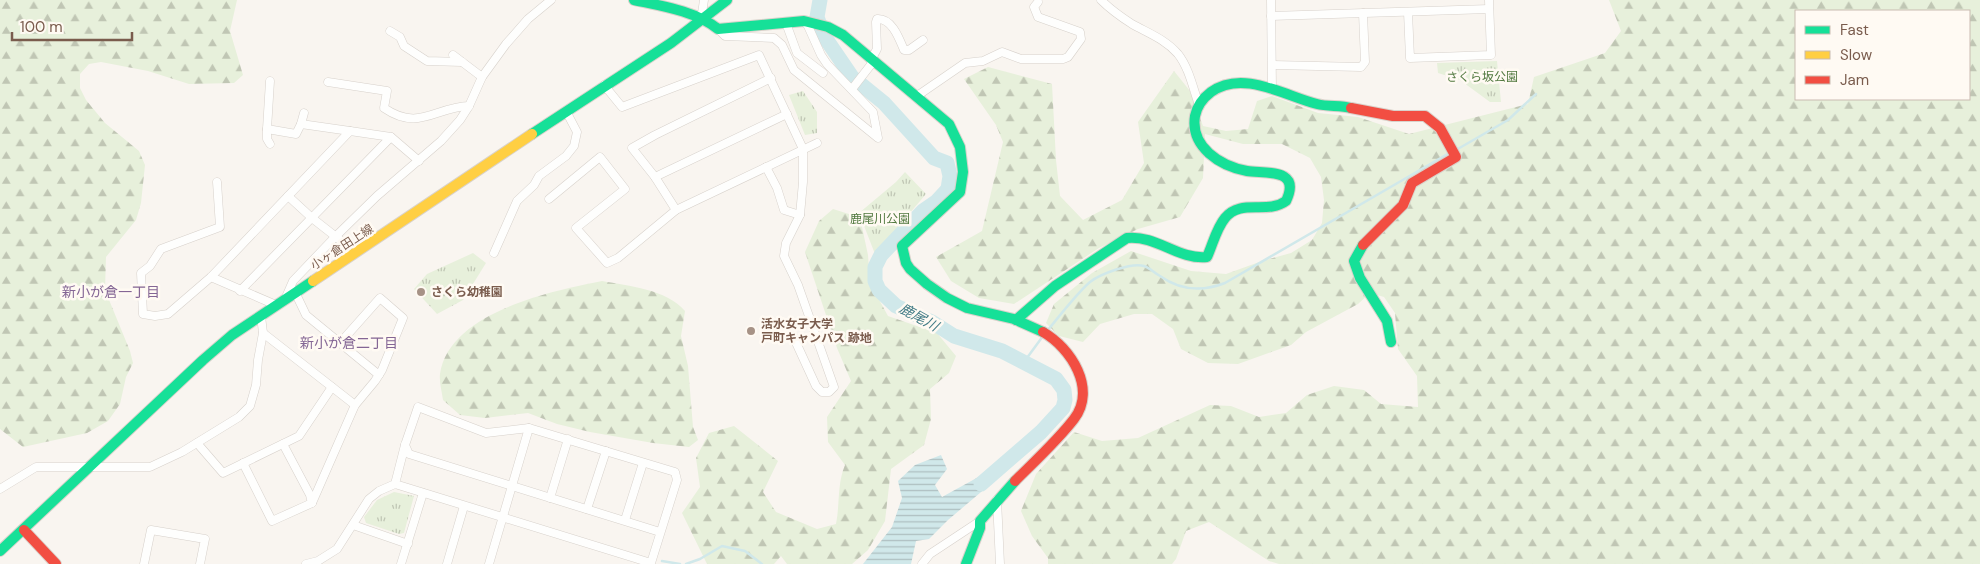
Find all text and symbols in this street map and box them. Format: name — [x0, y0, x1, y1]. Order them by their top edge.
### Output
scale bar — [12, 10, 132, 42]
legend — [1795, 10, 1970, 100]
text: 100 m — [20, 17, 63, 37]
text: Fast — [1840, 20, 1869, 40]
text: Slow — [1840, 45, 1873, 65]
park label: さくら坂公園 — [1446, 69, 1518, 85]
text: Jam — [1840, 70, 1869, 90]
park label: 鹿尾川公園 — [850, 211, 910, 227]
street label: 小ヶ倉田上線 — [307, 221, 377, 273]
district label: 新小が倉一丁目 — [62, 283, 160, 301]
place label: さくら幼稚園 — [431, 284, 503, 300]
marker: さくら幼稚園 — [415, 286, 427, 298]
water label: 鹿尾川 — [896, 299, 943, 336]
place label: 活水女子大学 戸町キャンパス 跡地 — [761, 316, 872, 346]
marker: 活水女子大学 戸町キャンパス 跡地 — [745, 325, 757, 337]
district label: 新小が倉二丁目 — [300, 334, 398, 352]

